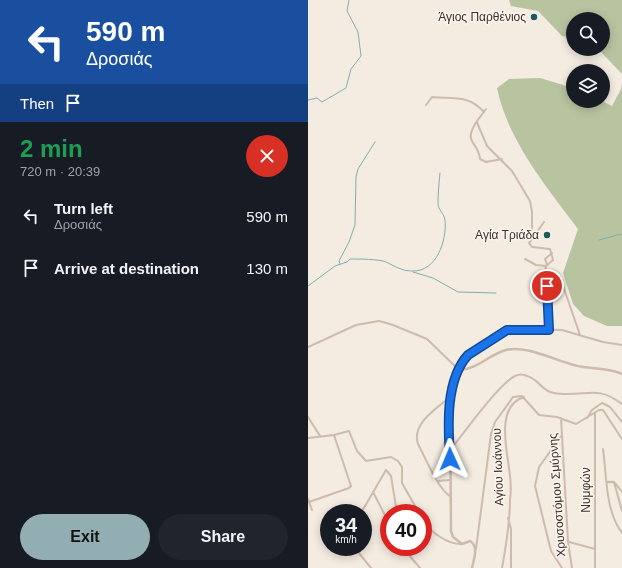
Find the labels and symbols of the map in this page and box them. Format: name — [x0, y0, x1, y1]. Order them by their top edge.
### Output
place label: Άγιος Παρθένιος — [438, 10, 526, 24]
marker: Άγιος Παρθένιος — [529, 12, 539, 22]
place label: Αγία Τριάδα — [475, 228, 539, 242]
marker: Αγία Τριάδα — [542, 230, 552, 240]
pin — [530, 269, 564, 303]
street label: Αγίου Ιωάννου — [490, 428, 506, 506]
street label: Χρυσοστόμου Σμύρνης — [546, 432, 568, 557]
position arrow — [429, 438, 471, 480]
street label: Νυμφών — [579, 467, 593, 513]
speed limit sign: 40 — [380, 504, 432, 556]

